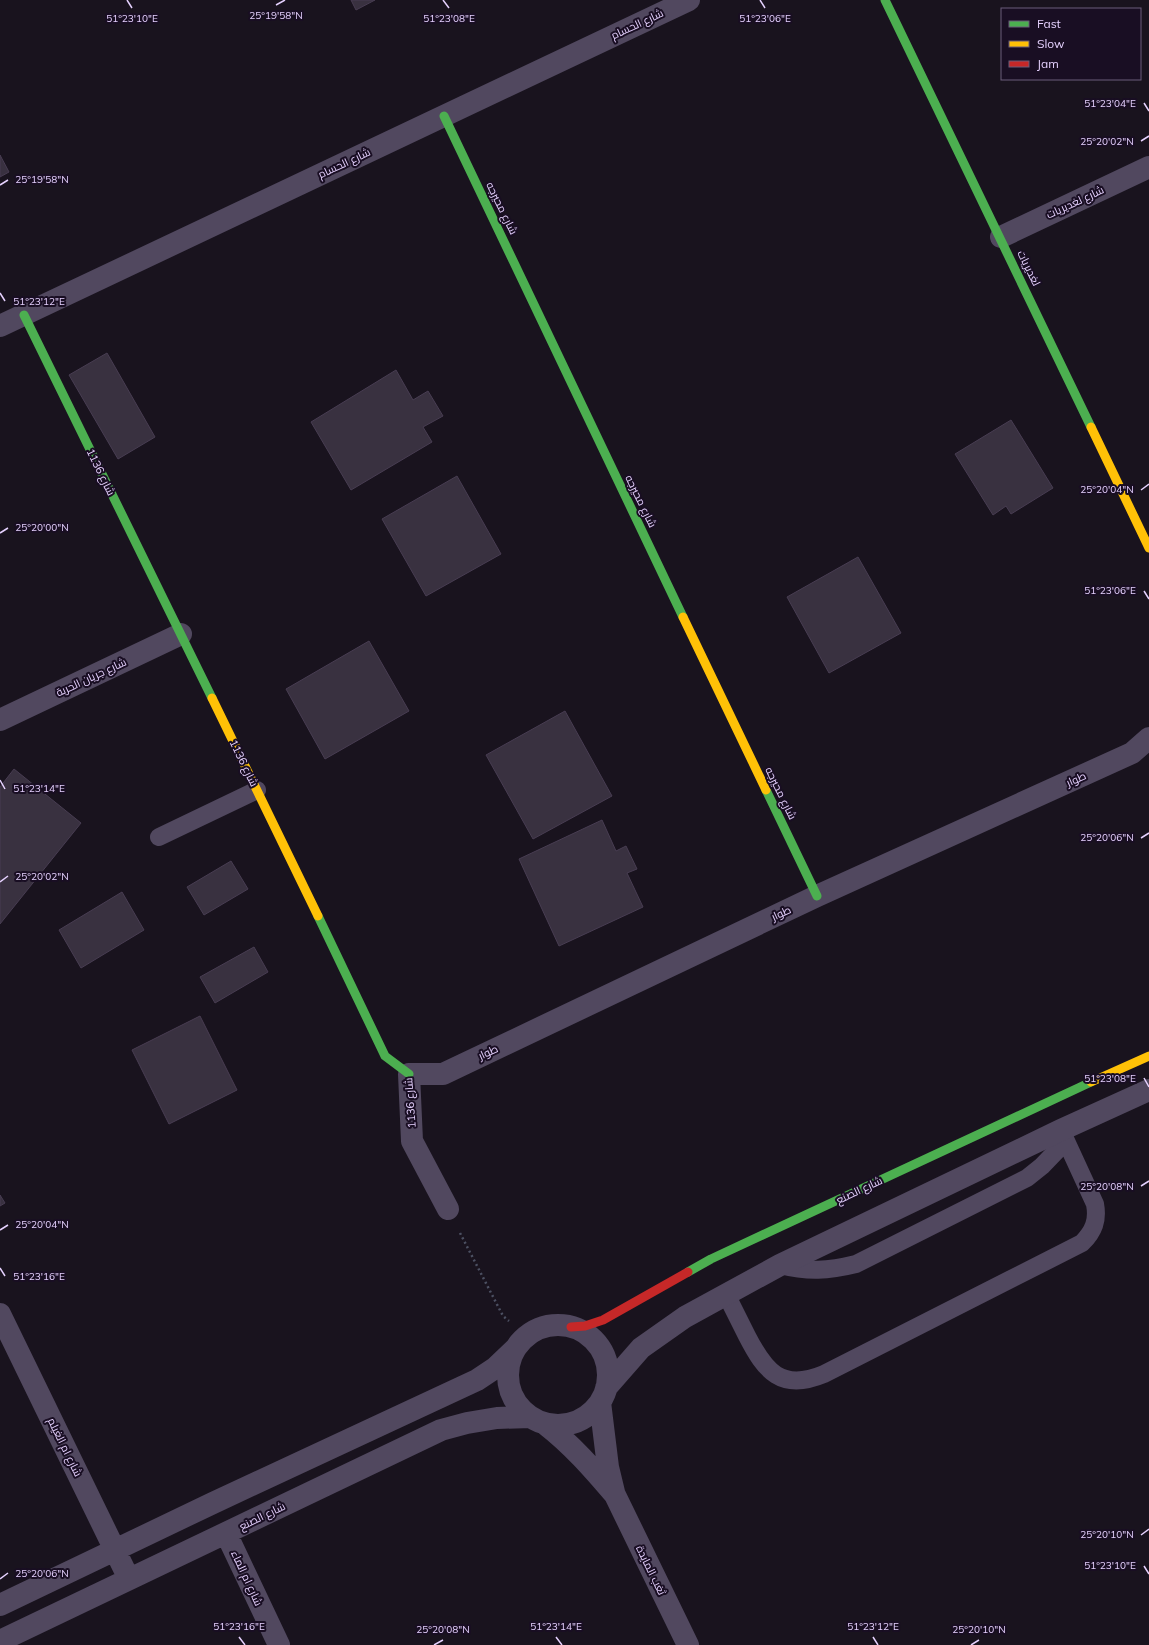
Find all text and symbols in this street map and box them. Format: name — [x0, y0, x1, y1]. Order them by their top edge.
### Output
street label: شارع الحسام — [608, 6, 666, 43]
legend — [1001, 8, 1141, 80]
text: 25°19'58"N — [249, 9, 303, 22]
text: 51°23'10"E — [106, 12, 158, 25]
text: 51°23'08"E — [423, 12, 475, 25]
text: 51°23'06"E — [739, 12, 791, 25]
text: Fast — [1037, 16, 1061, 31]
text: Slow — [1037, 36, 1065, 51]
text: Jam — [1037, 56, 1059, 71]
text: 51°23'04"E — [1084, 97, 1136, 110]
text: 25°20'02"N — [1080, 135, 1134, 148]
street label: شارع الحسام — [315, 145, 373, 182]
text: 25°19'58"N — [15, 173, 69, 186]
street label: شارع محيرجه — [482, 179, 521, 237]
street label: شارع لغديريات — [1044, 183, 1107, 222]
street label: لغديريات — [1014, 248, 1044, 288]
text: 51°23'12"E — [13, 295, 65, 308]
street label: شارع 1136 — [83, 446, 118, 498]
street label: شارع محيرجه — [621, 472, 660, 530]
text: 25°20'04"N — [1080, 483, 1134, 496]
text: 25°20'00"N — [15, 521, 69, 534]
text: 51°23'06"E — [1084, 584, 1136, 597]
street label: شارع جريان الحربة — [54, 655, 129, 700]
street label: شارع 1136 — [226, 737, 261, 789]
street label: شارع محيرجه — [761, 764, 800, 822]
street label: طوار — [1063, 768, 1088, 790]
text: 51°23'14"E — [13, 782, 65, 795]
text: 25°20'06"N — [1080, 831, 1134, 844]
text: 25°20'02"N — [15, 870, 69, 883]
street label: طوار — [768, 902, 793, 924]
street label: طوار — [475, 1041, 500, 1063]
text: 51°23'08"E — [1084, 1072, 1136, 1085]
street label: شارع 1136 — [401, 1077, 420, 1129]
street label: شارع الصنع — [834, 1173, 885, 1208]
text: 25°20'08"N — [1080, 1180, 1134, 1193]
text: 25°20'04"N — [15, 1218, 69, 1231]
text: 51°23'16"E — [13, 1270, 65, 1283]
street label: شارع ام الغيلم — [44, 1415, 85, 1479]
street label: شارع الصنع — [237, 1499, 288, 1534]
text: 25°20'10"N — [1080, 1528, 1134, 1541]
street label: ثغب المايدة — [633, 1543, 669, 1597]
street label: شارع ام الماء — [227, 1548, 266, 1608]
text: 51°23'10"E — [1084, 1559, 1136, 1572]
text: 25°20'06"N — [15, 1567, 69, 1580]
text: 51°23'16"E — [213, 1620, 265, 1633]
text: 51°23'14"E — [530, 1620, 582, 1633]
text: 51°23'12"E — [847, 1620, 899, 1633]
text: 25°20'08"N — [416, 1623, 470, 1636]
text: 25°20'10"N — [952, 1623, 1006, 1636]

